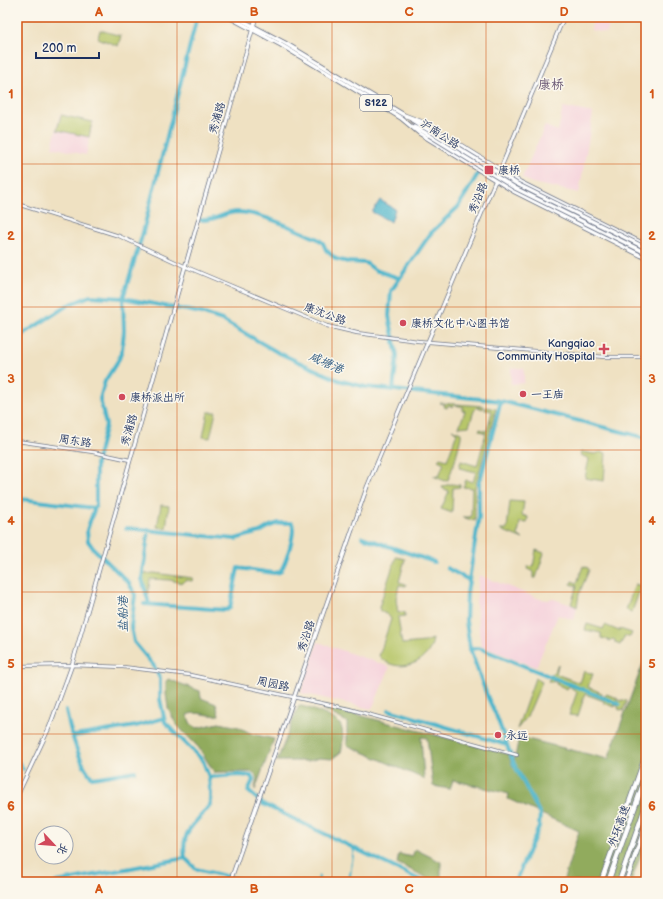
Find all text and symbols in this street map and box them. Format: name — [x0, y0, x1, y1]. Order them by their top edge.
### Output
text: A — [94, 4, 103, 20]
text: B — [249, 4, 259, 20]
text: C — [404, 4, 414, 20]
text: D — [559, 4, 569, 20]
scale bar — [36, 34, 99, 60]
text: 200 m — [42, 41, 76, 56]
district label: 康桥 — [538, 77, 564, 93]
text: 1 — [8, 86, 14, 102]
text: 1 — [649, 86, 655, 102]
road number: S122 — [360, 95, 392, 111]
street label: 秀浦路 — [206, 100, 228, 136]
street label: 沪南公路 — [418, 117, 462, 151]
marker: 康桥 — [483, 164, 495, 176]
place label: 康桥 — [498, 164, 520, 177]
street label: 秀沿路 — [466, 180, 490, 216]
text: 2 — [7, 228, 15, 244]
text: 2 — [648, 228, 656, 244]
street label: 康沈公路 — [302, 300, 348, 328]
place label: 康桥文化中心图书馆 — [411, 317, 510, 330]
marker: 康桥文化中心图书馆 — [398, 318, 408, 328]
place label: Kangqiao Community Hospital — [497, 337, 595, 363]
marker: Kangqiao Community Hospital — [598, 343, 610, 355]
water label: 咸塘港 — [306, 349, 346, 378]
text: 3 — [7, 371, 15, 387]
text: 3 — [648, 371, 656, 387]
place label: 一王庙 — [531, 388, 564, 401]
marker: 一王庙 — [518, 389, 528, 399]
place label: 康桥派出所 — [130, 391, 185, 404]
marker: 康桥派出所 — [117, 392, 127, 402]
street label: 秀浦路 — [118, 412, 140, 448]
street label: 周东路 — [58, 432, 92, 450]
text: 4 — [7, 513, 15, 529]
text: 4 — [648, 513, 656, 529]
water label: 盐船港 — [116, 595, 131, 632]
street label: 秀沿路 — [294, 618, 318, 654]
text: 5 — [7, 656, 15, 672]
text: 5 — [648, 656, 656, 672]
street label: 周园路 — [256, 674, 290, 694]
place label: 永远 — [506, 729, 528, 742]
marker: 永远 — [493, 730, 503, 740]
text: 6 — [7, 798, 15, 814]
text: 6 — [648, 798, 656, 814]
street label: 外环高速 — [605, 803, 633, 849]
north arrow — [34, 825, 74, 865]
text: 北 — [54, 841, 71, 857]
text: A — [94, 881, 103, 897]
text: B — [249, 881, 259, 897]
text: C — [404, 881, 414, 897]
text: D — [559, 881, 569, 897]

